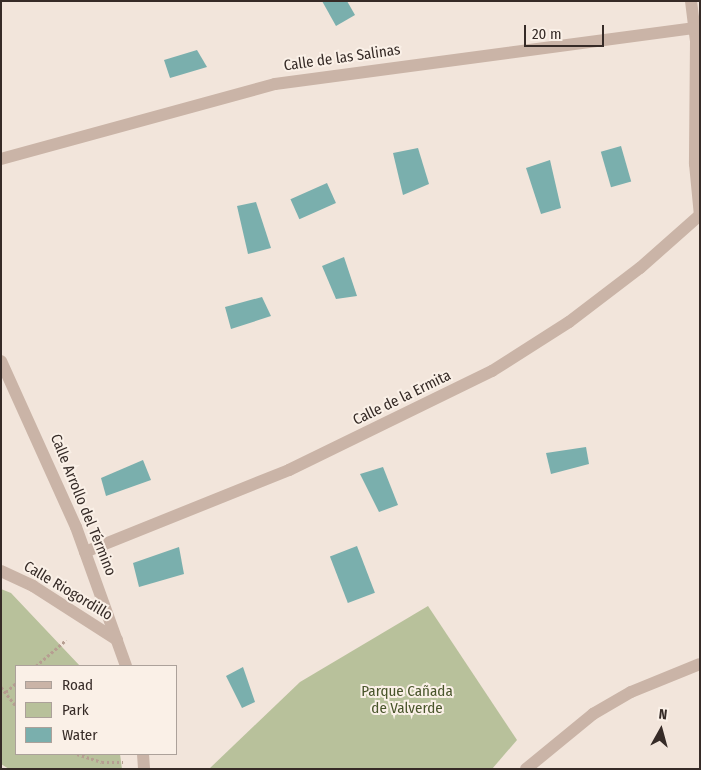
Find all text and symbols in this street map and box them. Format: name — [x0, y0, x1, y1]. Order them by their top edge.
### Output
scale bar — [526, 15, 606, 47]
text: 20 m — [532, 25, 562, 43]
street label: Calle de las Salinas — [283, 41, 401, 75]
street label: Calle de la Ermita — [350, 367, 454, 429]
street label: Calle Arrollo del Término — [46, 431, 120, 579]
street label: Calle Riogordillo — [20, 557, 116, 625]
legend — [15, 665, 178, 755]
text: Road — [62, 676, 93, 694]
park label: Parque Cañada de Valverde — [361, 682, 453, 717]
text: Park — [62, 701, 89, 719]
north arrow — [636, 705, 686, 755]
text: N — [658, 706, 668, 724]
text: Water — [62, 726, 97, 744]

